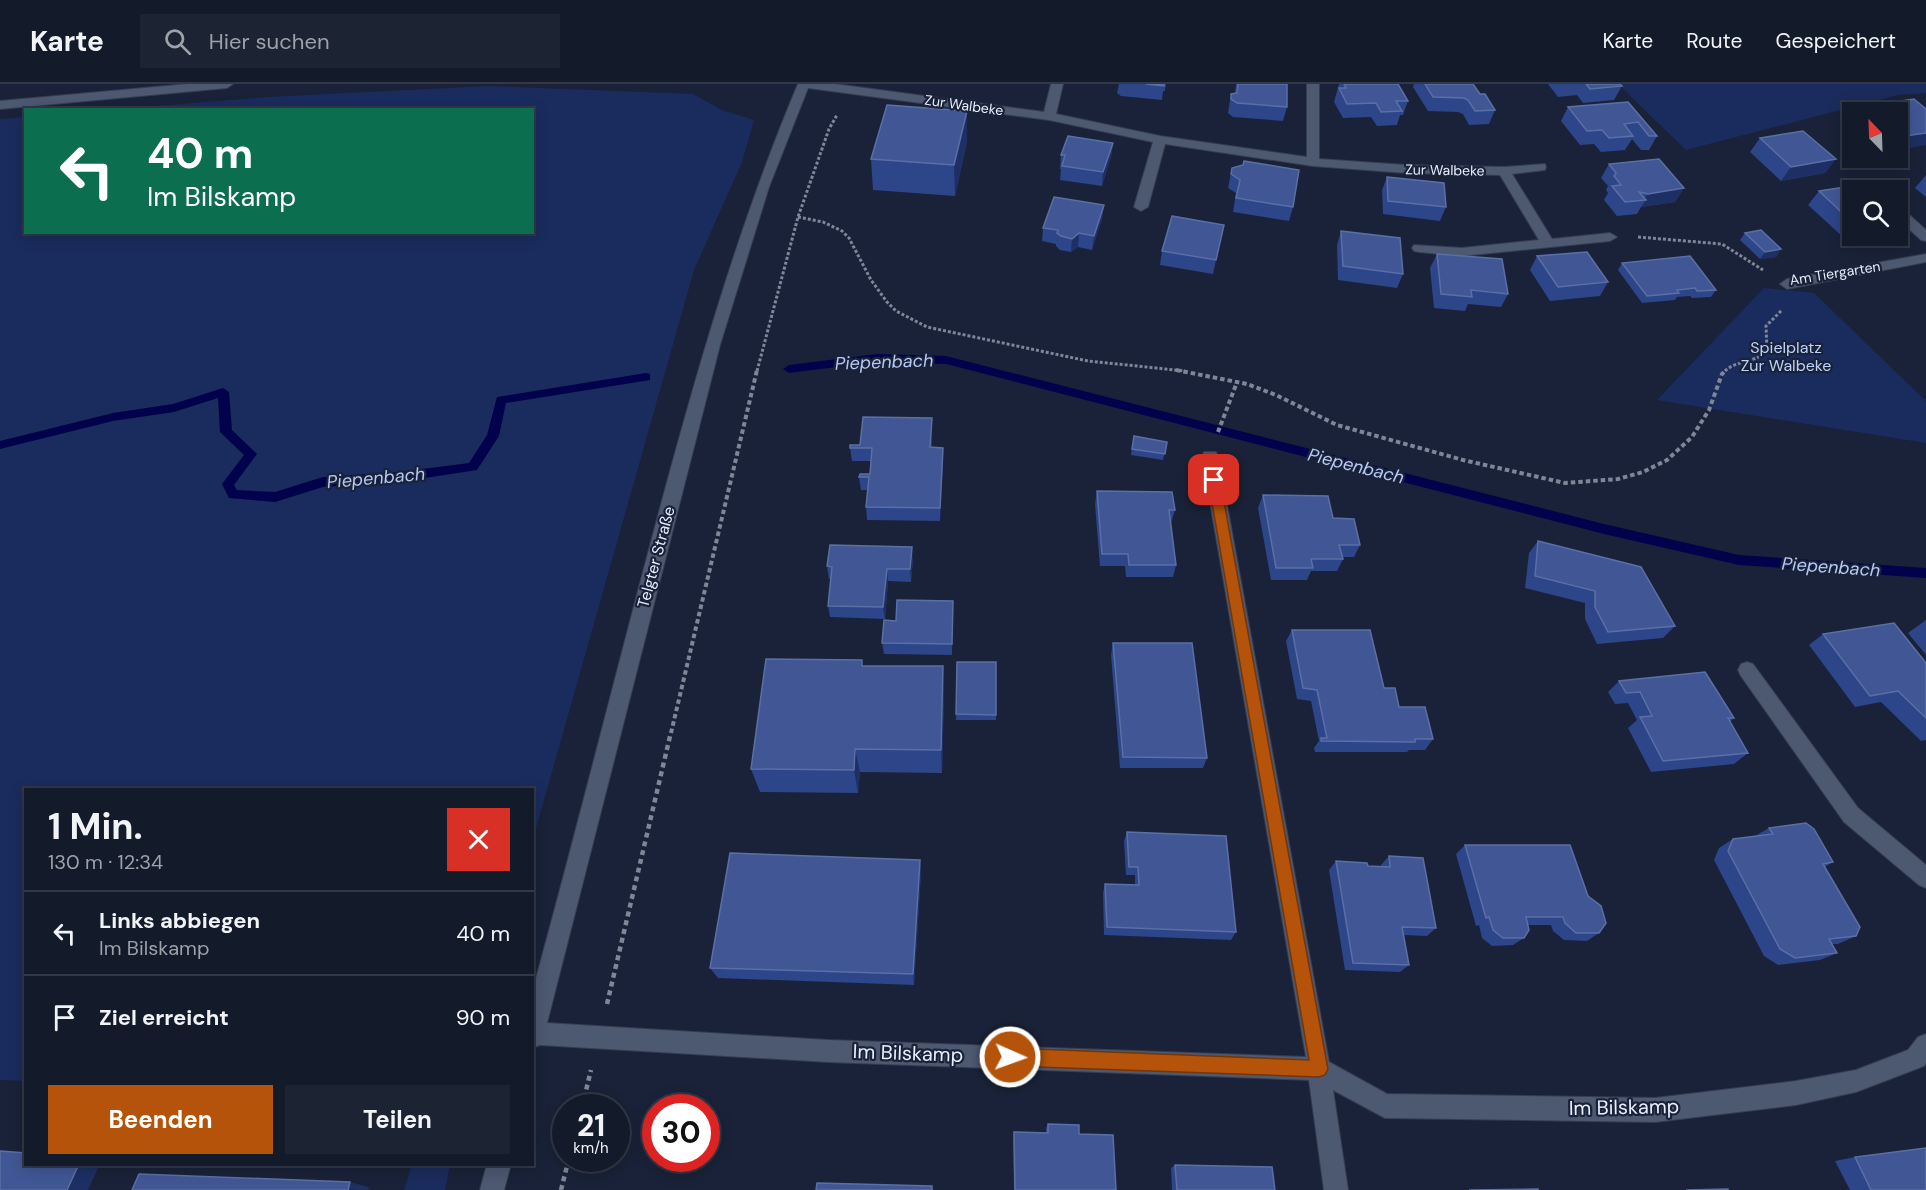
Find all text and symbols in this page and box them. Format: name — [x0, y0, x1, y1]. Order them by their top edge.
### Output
search box — [140, 14, 560, 68]
text: Karte — [30, 23, 104, 60]
icon: search — [161, 25, 194, 58]
text: Hier suchen — [209, 27, 330, 56]
text: Karte — [1602, 27, 1653, 55]
text: Route — [1686, 27, 1742, 55]
text: Gespeichert — [1775, 27, 1896, 55]
street label: Zur Walbeke — [923, 91, 1005, 119]
north arrow — [1842, 102, 1908, 168]
map controls — [1842, 102, 1908, 246]
text: 40 m — [147, 126, 253, 181]
icon: left — [48, 132, 126, 210]
street label: Zur Walbeke — [1405, 160, 1485, 180]
text: Im Bilskamp — [147, 179, 296, 214]
button: search — [1842, 180, 1908, 246]
street label: Am Tiergarten — [1788, 257, 1882, 289]
park label: Spielplatz Zur Walbeke — [1741, 337, 1831, 376]
water label: Piepenbach — [834, 348, 934, 376]
water label: Piepenbach — [1305, 442, 1407, 490]
pin — [1188, 454, 1239, 505]
water label: Piepenbach — [326, 462, 426, 494]
icon: arrive — [1197, 463, 1230, 496]
street label: Telgter Straße — [632, 504, 680, 610]
water label: Piepenbach — [1781, 552, 1881, 582]
text: 1 Min. — [48, 803, 143, 850]
button: close — [447, 808, 510, 871]
text: 130 m · 12:34 — [48, 849, 163, 875]
text: Links abbiegen — [99, 906, 260, 935]
icon: left — [48, 917, 81, 950]
text: 40 m — [456, 919, 510, 948]
text: Im Bilskamp — [99, 935, 209, 961]
icon: arrive — [48, 1001, 81, 1034]
text: Ziel erreicht — [99, 1003, 229, 1032]
text: 90 m — [456, 1003, 510, 1032]
position arrow — [978, 1025, 1042, 1089]
street label: Im Bilskamp — [852, 1038, 964, 1068]
button: Beenden — [48, 1085, 273, 1154]
button: Teilen — [285, 1085, 510, 1154]
street label: Im Bilskamp — [1569, 1093, 1679, 1121]
speed limit sign: 30 — [642, 1094, 720, 1172]
text: 21 — [577, 1106, 605, 1145]
text: km/h — [573, 1138, 609, 1158]

